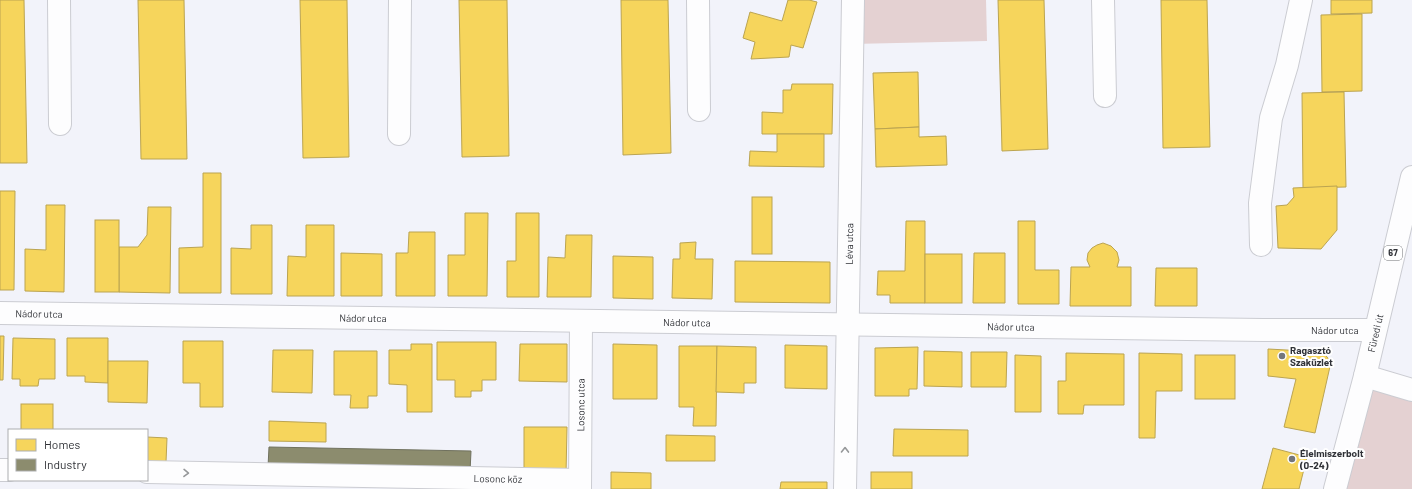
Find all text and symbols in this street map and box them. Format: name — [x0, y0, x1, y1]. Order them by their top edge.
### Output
street label: Léva utca — [843, 223, 855, 265]
road number: 67 — [1384, 246, 1402, 260]
street label: Nádor utca — [15, 307, 63, 320]
street label: Nádor utca — [339, 312, 387, 324]
street label: Füredi út — [1365, 312, 1386, 353]
street label: Nádor utca — [663, 316, 711, 329]
street label: Nádor utca — [987, 320, 1035, 333]
street label: Nádor utca — [1311, 324, 1359, 336]
place label: Ragasztó Szaküzlet — [1290, 344, 1333, 368]
marker: Ragasztó Szaküzlet — [1277, 351, 1287, 361]
street label: Losonc utca — [574, 378, 587, 432]
legend — [8, 429, 148, 481]
text: Homes — [44, 437, 81, 451]
one-way arrow — [841, 447, 849, 453]
place label: Élelmiszerbolt (0-24) — [1299, 447, 1364, 471]
marker: Élelmiszerbolt (0-24) — [1287, 454, 1297, 464]
text: Industry — [44, 457, 87, 471]
one-way arrow — [183, 468, 189, 477]
street label: Losonc köz — [474, 472, 523, 485]

